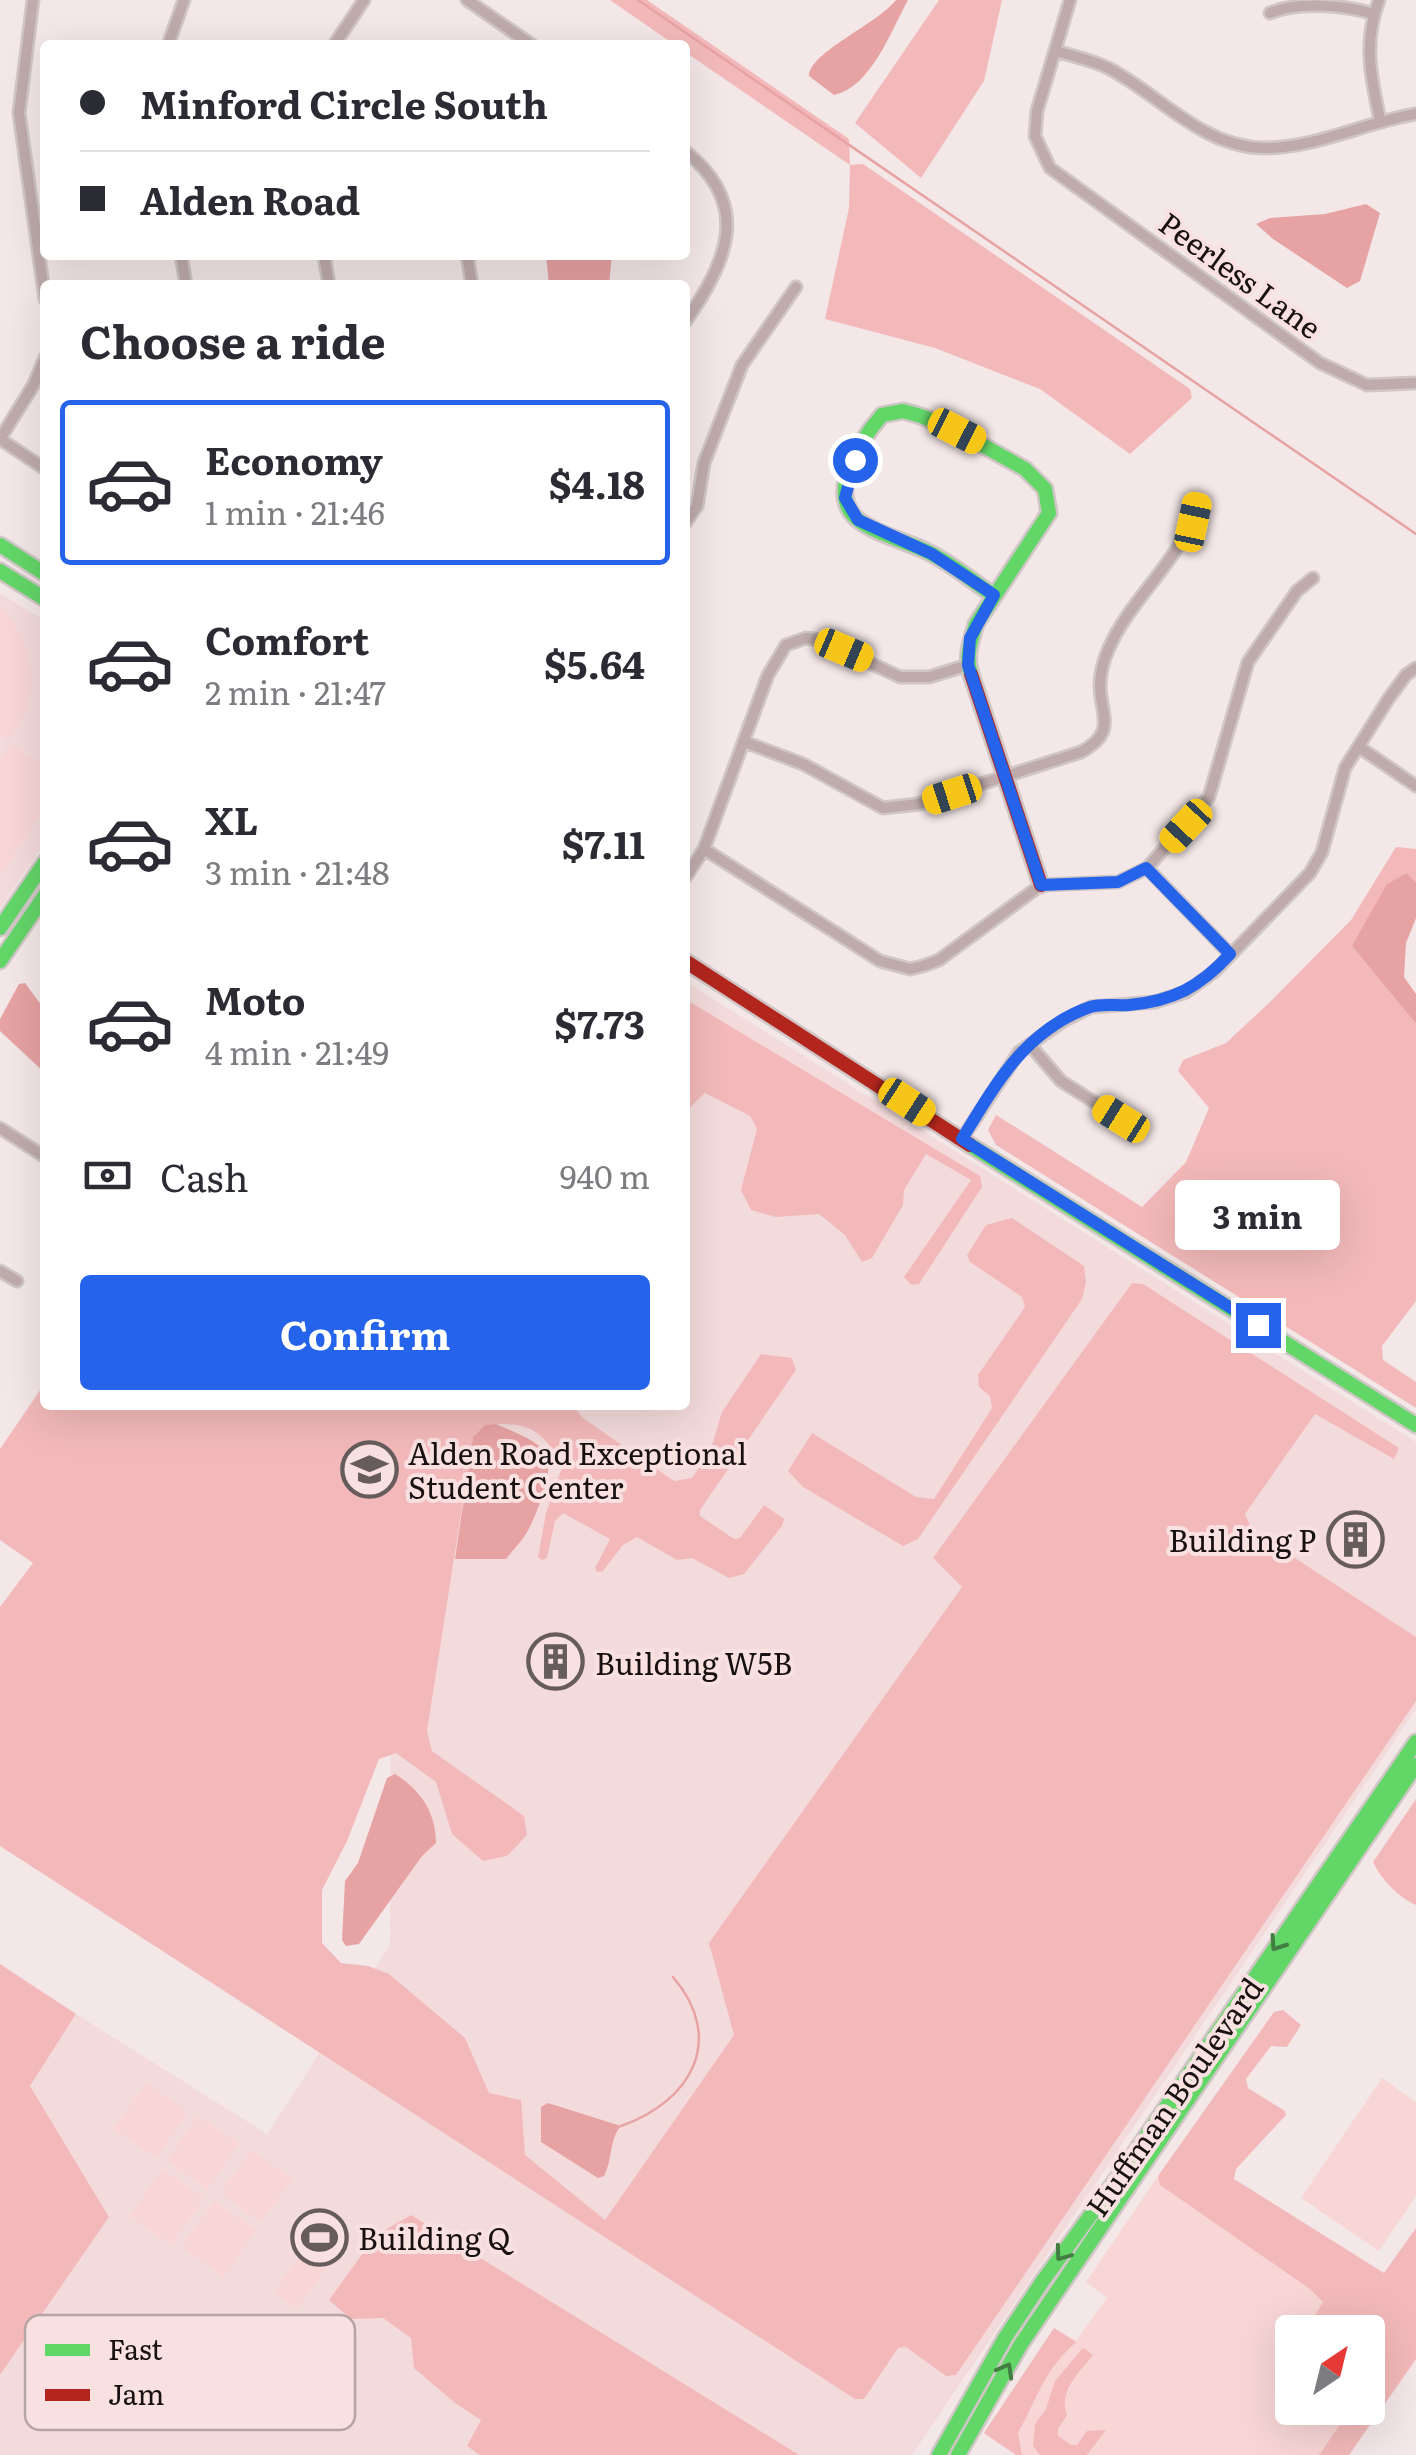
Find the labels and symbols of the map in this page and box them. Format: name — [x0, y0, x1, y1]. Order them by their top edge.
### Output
street label: Peerless Lane — [1151, 200, 1331, 348]
car — [923, 404, 991, 458]
route start — [833, 438, 878, 483]
car — [1172, 490, 1214, 554]
car — [811, 624, 877, 676]
car — [919, 770, 985, 818]
car — [1155, 794, 1217, 858]
car — [874, 1073, 940, 1131]
car — [1088, 1090, 1154, 1148]
callout: 3 min — [1176, 1180, 1340, 1250]
route end — [1236, 1303, 1281, 1348]
place label: Alden Road Exceptional Student Center — [408, 1430, 747, 1508]
school or university icon: Alden Road Exceptional Student Center — [339, 1439, 399, 1499]
building icon: Building P — [1325, 1509, 1385, 1569]
place label: Building P — [1168, 1517, 1316, 1561]
building icon: Building W5B — [526, 1632, 586, 1692]
place label: Building W5B — [595, 1640, 792, 1684]
one-way arrow — [1271, 1933, 1289, 1952]
street label: Huffman Boulevard — [1074, 1968, 1272, 2224]
sports icon: Building Q — [289, 2207, 349, 2267]
place label: Building Q — [358, 2215, 515, 2259]
one-way arrow — [1056, 2243, 1074, 2262]
legend — [25, 2315, 355, 2430]
north arrow — [1275, 2315, 1385, 2425]
text: Fast — [108, 2327, 163, 2369]
one-way arrow — [993, 2363, 1013, 2381]
text: Jam — [108, 2372, 164, 2414]

